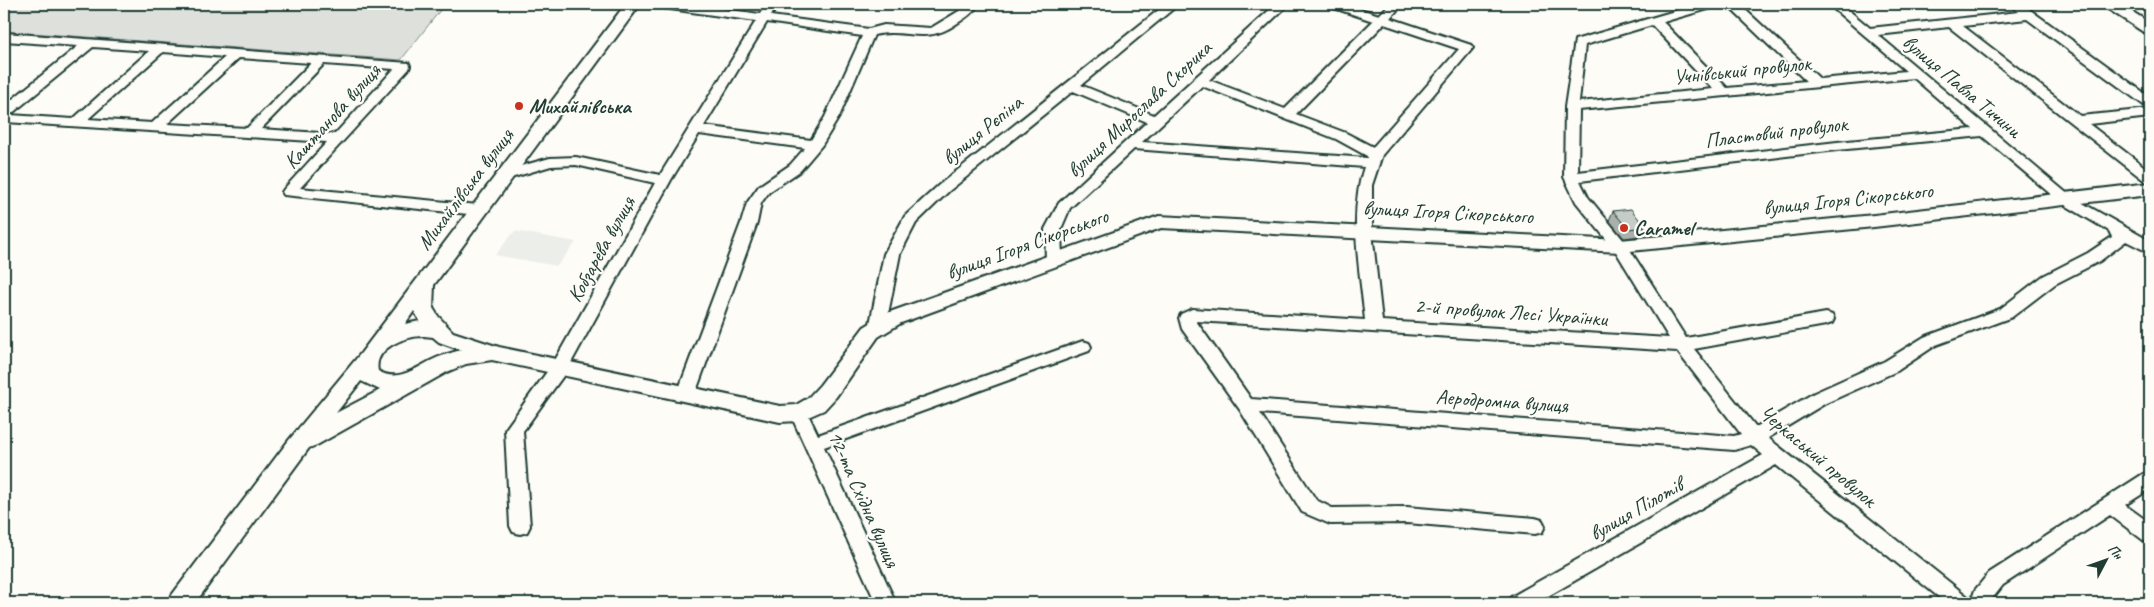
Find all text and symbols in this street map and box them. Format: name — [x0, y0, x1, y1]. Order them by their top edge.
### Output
street label: вулиця Павла Тичини — [1897, 29, 2028, 144]
street label: вулиця Мирослава Скорика — [1061, 34, 1218, 183]
street label: Учнівський провулок — [1672, 50, 1814, 90]
street label: Каштанова вулиця — [278, 57, 387, 174]
street label: вулиця Рєпіна — [936, 88, 1029, 170]
place label: Михайлівська — [529, 93, 632, 119]
marker: Михайлівська — [513, 100, 525, 112]
street label: Пластовий провулок — [1704, 110, 1851, 154]
street label: Михайлівська вулиця — [411, 122, 520, 255]
street label: вулиця Ігоря Сікорського — [1762, 177, 1936, 221]
street label: Кобзарèва вулиця — [561, 190, 641, 306]
street label: вулиця Ігоря Сікорського — [1362, 195, 1535, 230]
street label: вулиця Ігоря Сікорського — [943, 202, 1113, 285]
place label: Caramel — [1634, 215, 1697, 241]
marker: Caramel — [1618, 222, 1630, 234]
street label: 2-й провулок Лесі Українки — [1414, 292, 1609, 332]
street label: Аеродромна вулиця — [1435, 383, 1570, 419]
street label: Черкаський провулок — [1754, 399, 1884, 514]
street label: 12-та Східна вулиця — [822, 427, 906, 573]
street label: вулиця Пілотів — [1584, 469, 1692, 546]
north arrow — [2082, 534, 2132, 584]
text: Пн — [2104, 541, 2127, 564]

